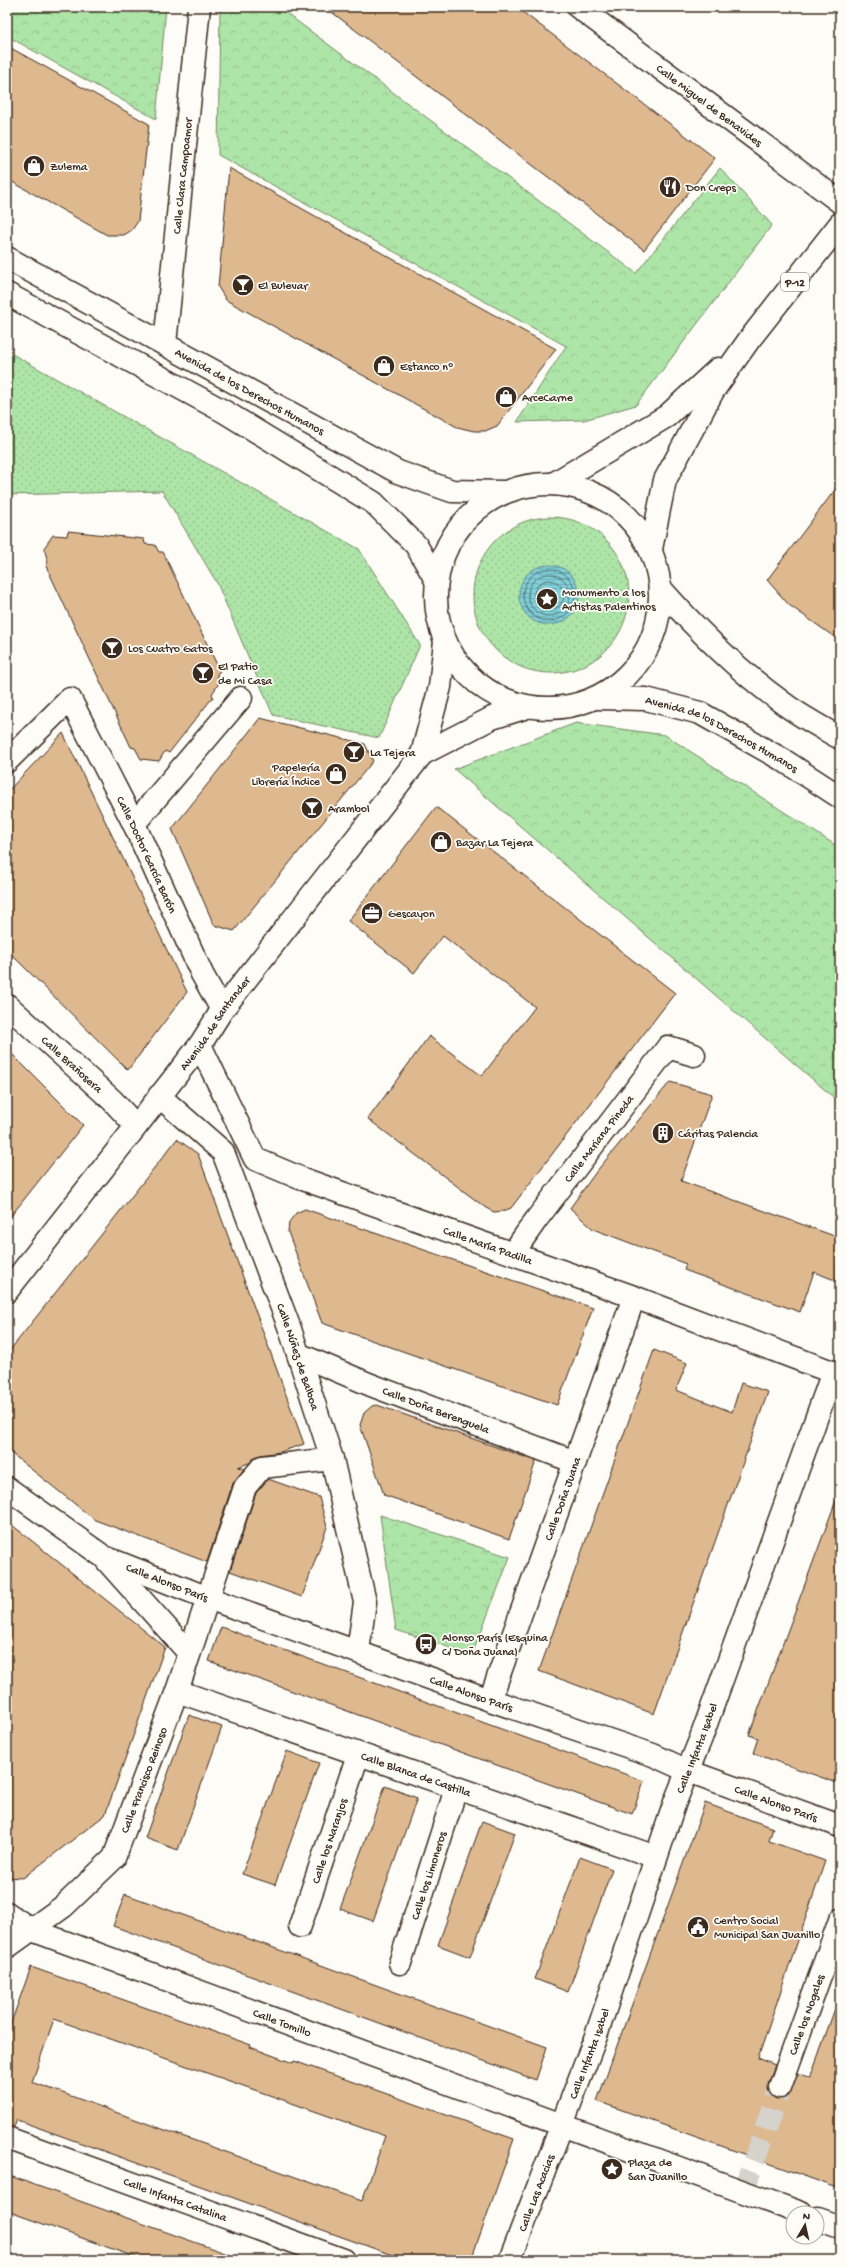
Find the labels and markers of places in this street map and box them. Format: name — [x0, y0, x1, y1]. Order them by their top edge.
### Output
shop icon: Zulema — [21, 153, 47, 179]
place label: Zulema — [50, 161, 88, 175]
restaurant icon: Don Creps — [657, 174, 683, 200]
place label: Don Creps — [685, 182, 736, 196]
bar icon: El Bulevar — [230, 272, 256, 298]
place label: El Bulevar — [258, 280, 310, 294]
shop icon: Estanco nº — [371, 353, 397, 379]
place label: Estanco nº — [400, 361, 453, 375]
shop icon: ArceCarne — [493, 384, 519, 410]
place label: ArceCarne — [522, 392, 574, 406]
place icon: Monumento a los Artistas Palentinos — [534, 586, 560, 612]
place label: Monumento a los Artistas Palentinos — [562, 587, 656, 615]
bar icon: Los Cuatro Gatos — [99, 635, 125, 661]
place label: Los Cuatro Gatos — [128, 643, 213, 657]
bar icon: El Patio de Mi Casa — [190, 660, 216, 686]
place label: El Patio de Mi Casa — [218, 661, 272, 689]
bar icon: La Tejera — [341, 739, 367, 765]
place label: La Tejera — [370, 747, 416, 761]
shop icon: Papelería Librería Índice — [323, 761, 349, 787]
place label: Papelería Librería Índice — [251, 762, 321, 790]
bar icon: Arambol — [299, 795, 325, 821]
place label: Arambol — [328, 803, 370, 817]
shop icon: Bazar La Tejera — [428, 829, 454, 855]
place label: Bazar La Tejera — [455, 837, 533, 851]
office icon: Gescayon — [359, 900, 385, 926]
place label: Gescayon — [388, 908, 435, 922]
building icon: Cáritas Palencia — [650, 1120, 676, 1146]
place label: Cáritas Palencia — [678, 1128, 758, 1142]
bus stop icon: Alonso París (Esquina C/ Doña Juana) — [413, 1631, 439, 1657]
place label: Alonso París (Esquina C/ Doña Juana) — [442, 1632, 548, 1660]
public building icon: Centro Social Municipal San Juanillo — [685, 1914, 711, 1940]
place label: Centro Social Municipal San Juanillo — [714, 1915, 820, 1943]
place icon: Plaza de San Juanillo — [599, 2156, 625, 2182]
place label: Plaza de San Juanillo — [627, 2157, 687, 2185]

